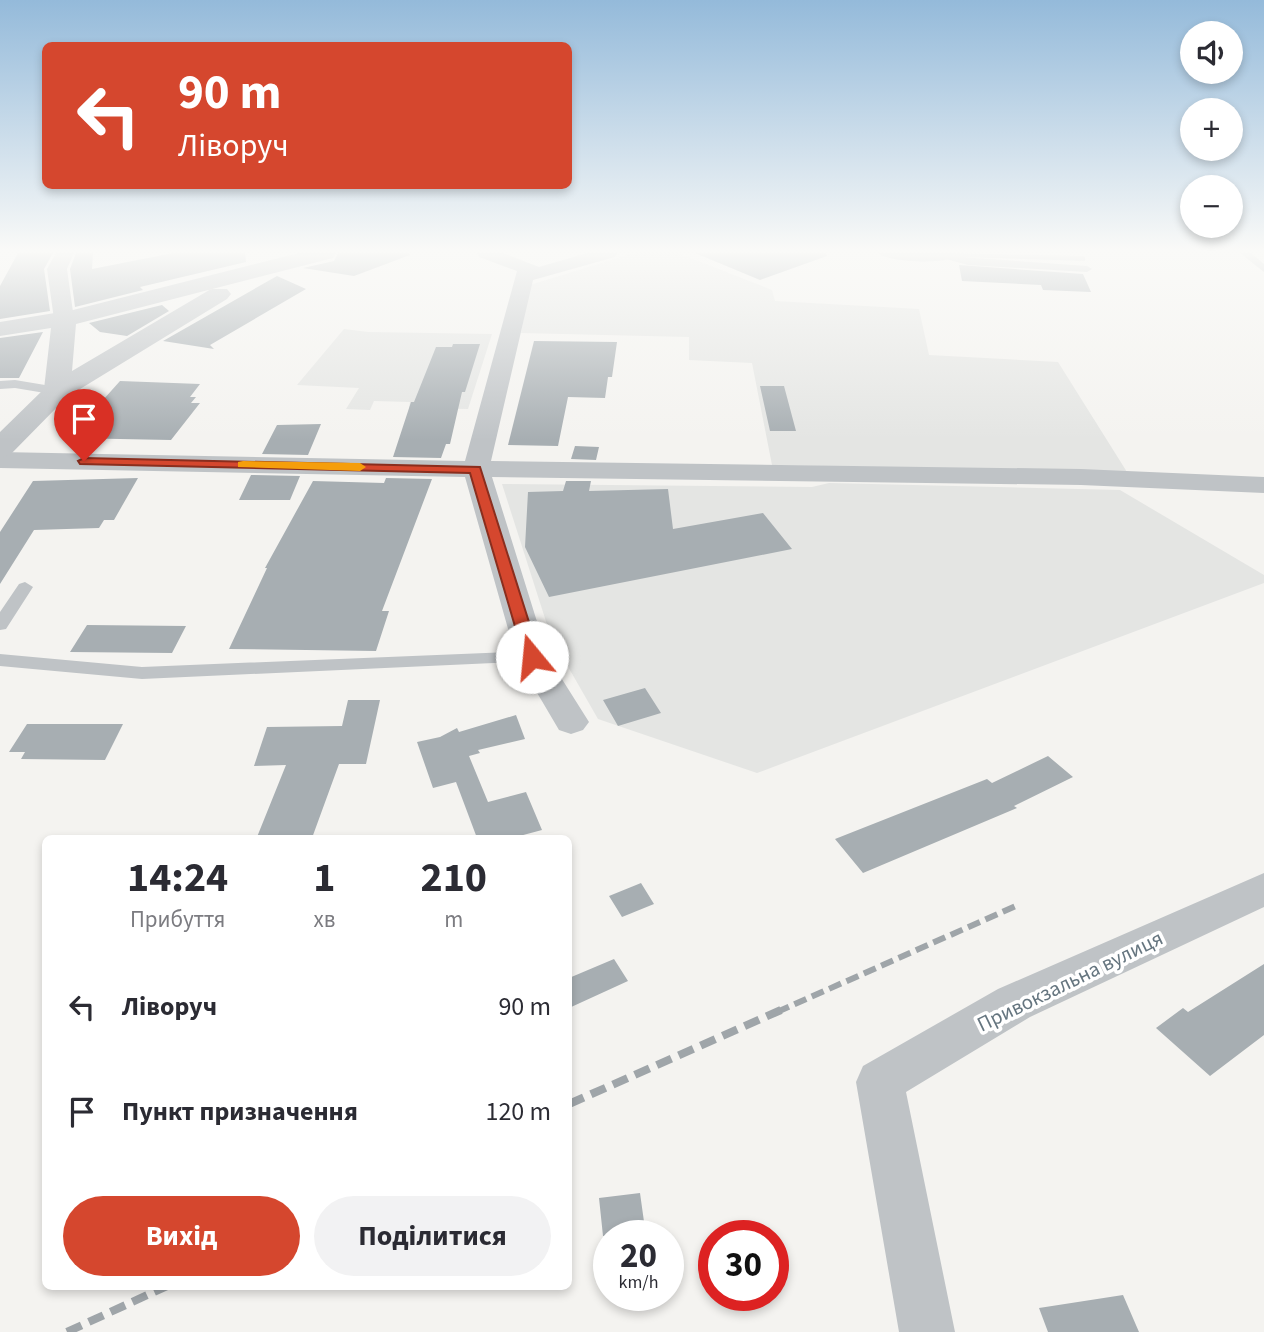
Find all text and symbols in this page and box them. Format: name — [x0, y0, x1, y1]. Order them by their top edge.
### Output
map controls — [1180, 21, 1243, 238]
button: sound — [1180, 21, 1243, 84]
text: 90 m — [178, 58, 282, 128]
icon: left — [63, 70, 154, 161]
button: + — [1180, 98, 1243, 161]
text: Ліворуч — [178, 123, 289, 169]
button: − — [1180, 175, 1243, 238]
pin — [54, 389, 114, 461]
icon: arrive — [65, 400, 103, 438]
position arrow — [495, 620, 569, 694]
text: 14:24 — [127, 848, 228, 908]
text: 1 — [313, 848, 335, 908]
text: 210 — [420, 848, 487, 908]
text: Прибуття — [130, 903, 225, 936]
text: хв — [313, 903, 335, 936]
text: m — [444, 903, 463, 936]
street label: Привокзальна вулиця — [972, 923, 1168, 1039]
icon: left — [63, 988, 101, 1026]
text: Ліворуч — [122, 988, 217, 1025]
text: 90 m — [498, 988, 551, 1025]
icon: arrive — [63, 1093, 101, 1131]
text: Пункт призначення — [122, 1093, 358, 1130]
text: 120 m — [485, 1093, 551, 1130]
button: Вихід — [63, 1196, 300, 1276]
button: Поділитися — [314, 1196, 551, 1276]
speed limit sign: 30 — [698, 1220, 789, 1311]
text: 20 — [620, 1231, 657, 1281]
text: km/h — [619, 1270, 658, 1295]

